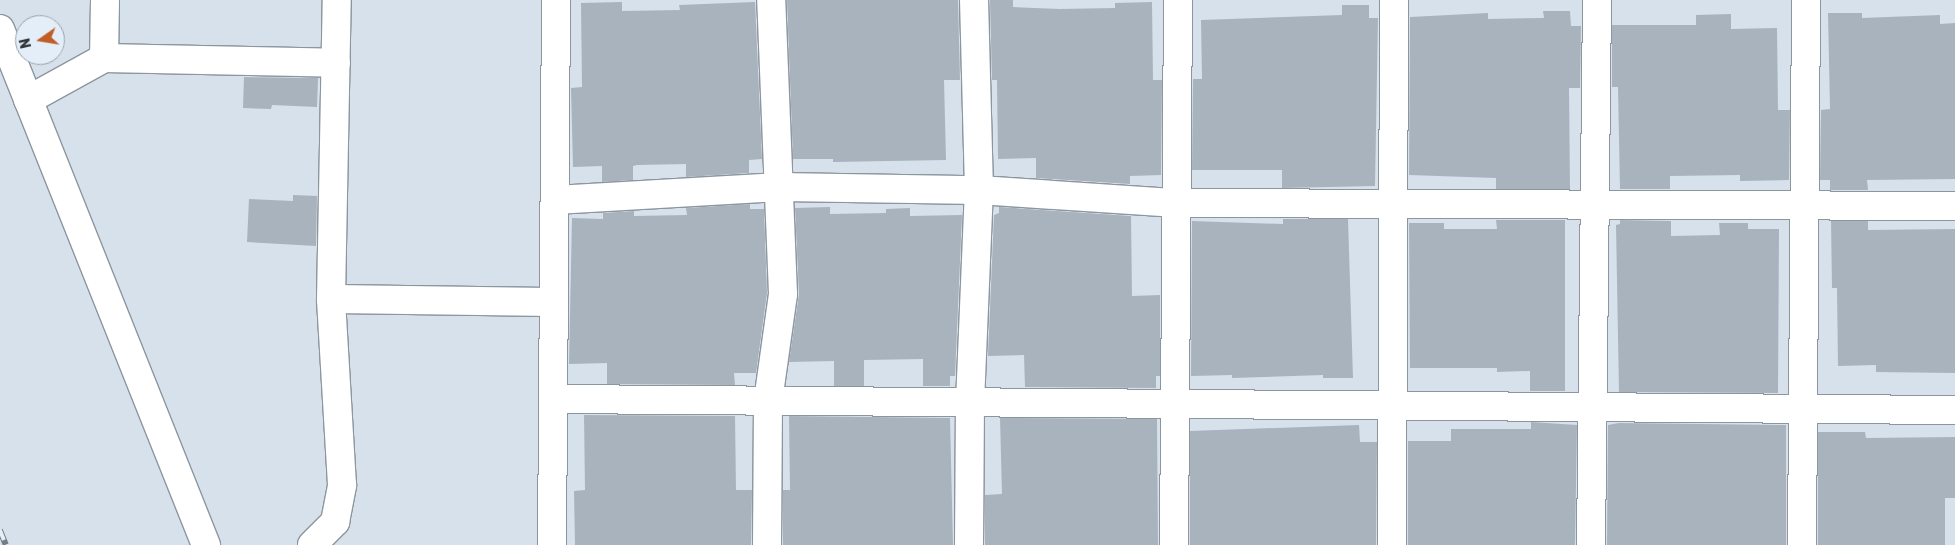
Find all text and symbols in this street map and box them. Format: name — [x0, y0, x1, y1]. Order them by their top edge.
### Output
north arrow — [15, 15, 65, 65]
text: N — [16, 36, 35, 50]

